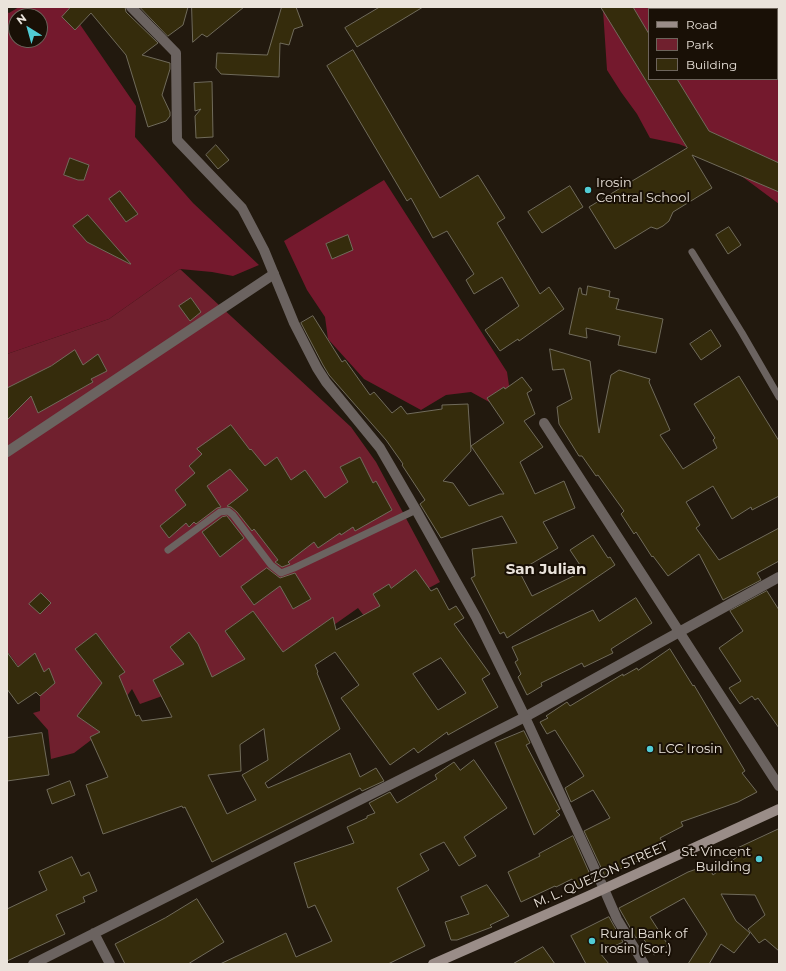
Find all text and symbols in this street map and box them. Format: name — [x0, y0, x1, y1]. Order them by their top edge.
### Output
north arrow — [8, 8, 48, 48]
legend — [648, 8, 778, 80]
text: N — [14, 11, 29, 27]
text: Road — [686, 17, 717, 32]
text: Park — [686, 37, 713, 52]
text: Building — [686, 57, 737, 72]
place label: Irosin Central School — [596, 175, 690, 206]
marker: Irosin Central School — [583, 185, 593, 195]
district label: San Julian — [506, 561, 586, 579]
place label: LCC Irosin — [658, 741, 723, 757]
marker: LCC Irosin — [645, 744, 655, 754]
street label: M. L. QUEZON STREET — [531, 838, 671, 912]
place label: St. Vincent Building — [681, 844, 751, 875]
marker: St. Vincent Building — [754, 854, 764, 864]
place label: Rural Bank of Irosin (Sor.) — [600, 926, 687, 957]
marker: Rural Bank of Irosin (Sor.) — [587, 936, 597, 946]

